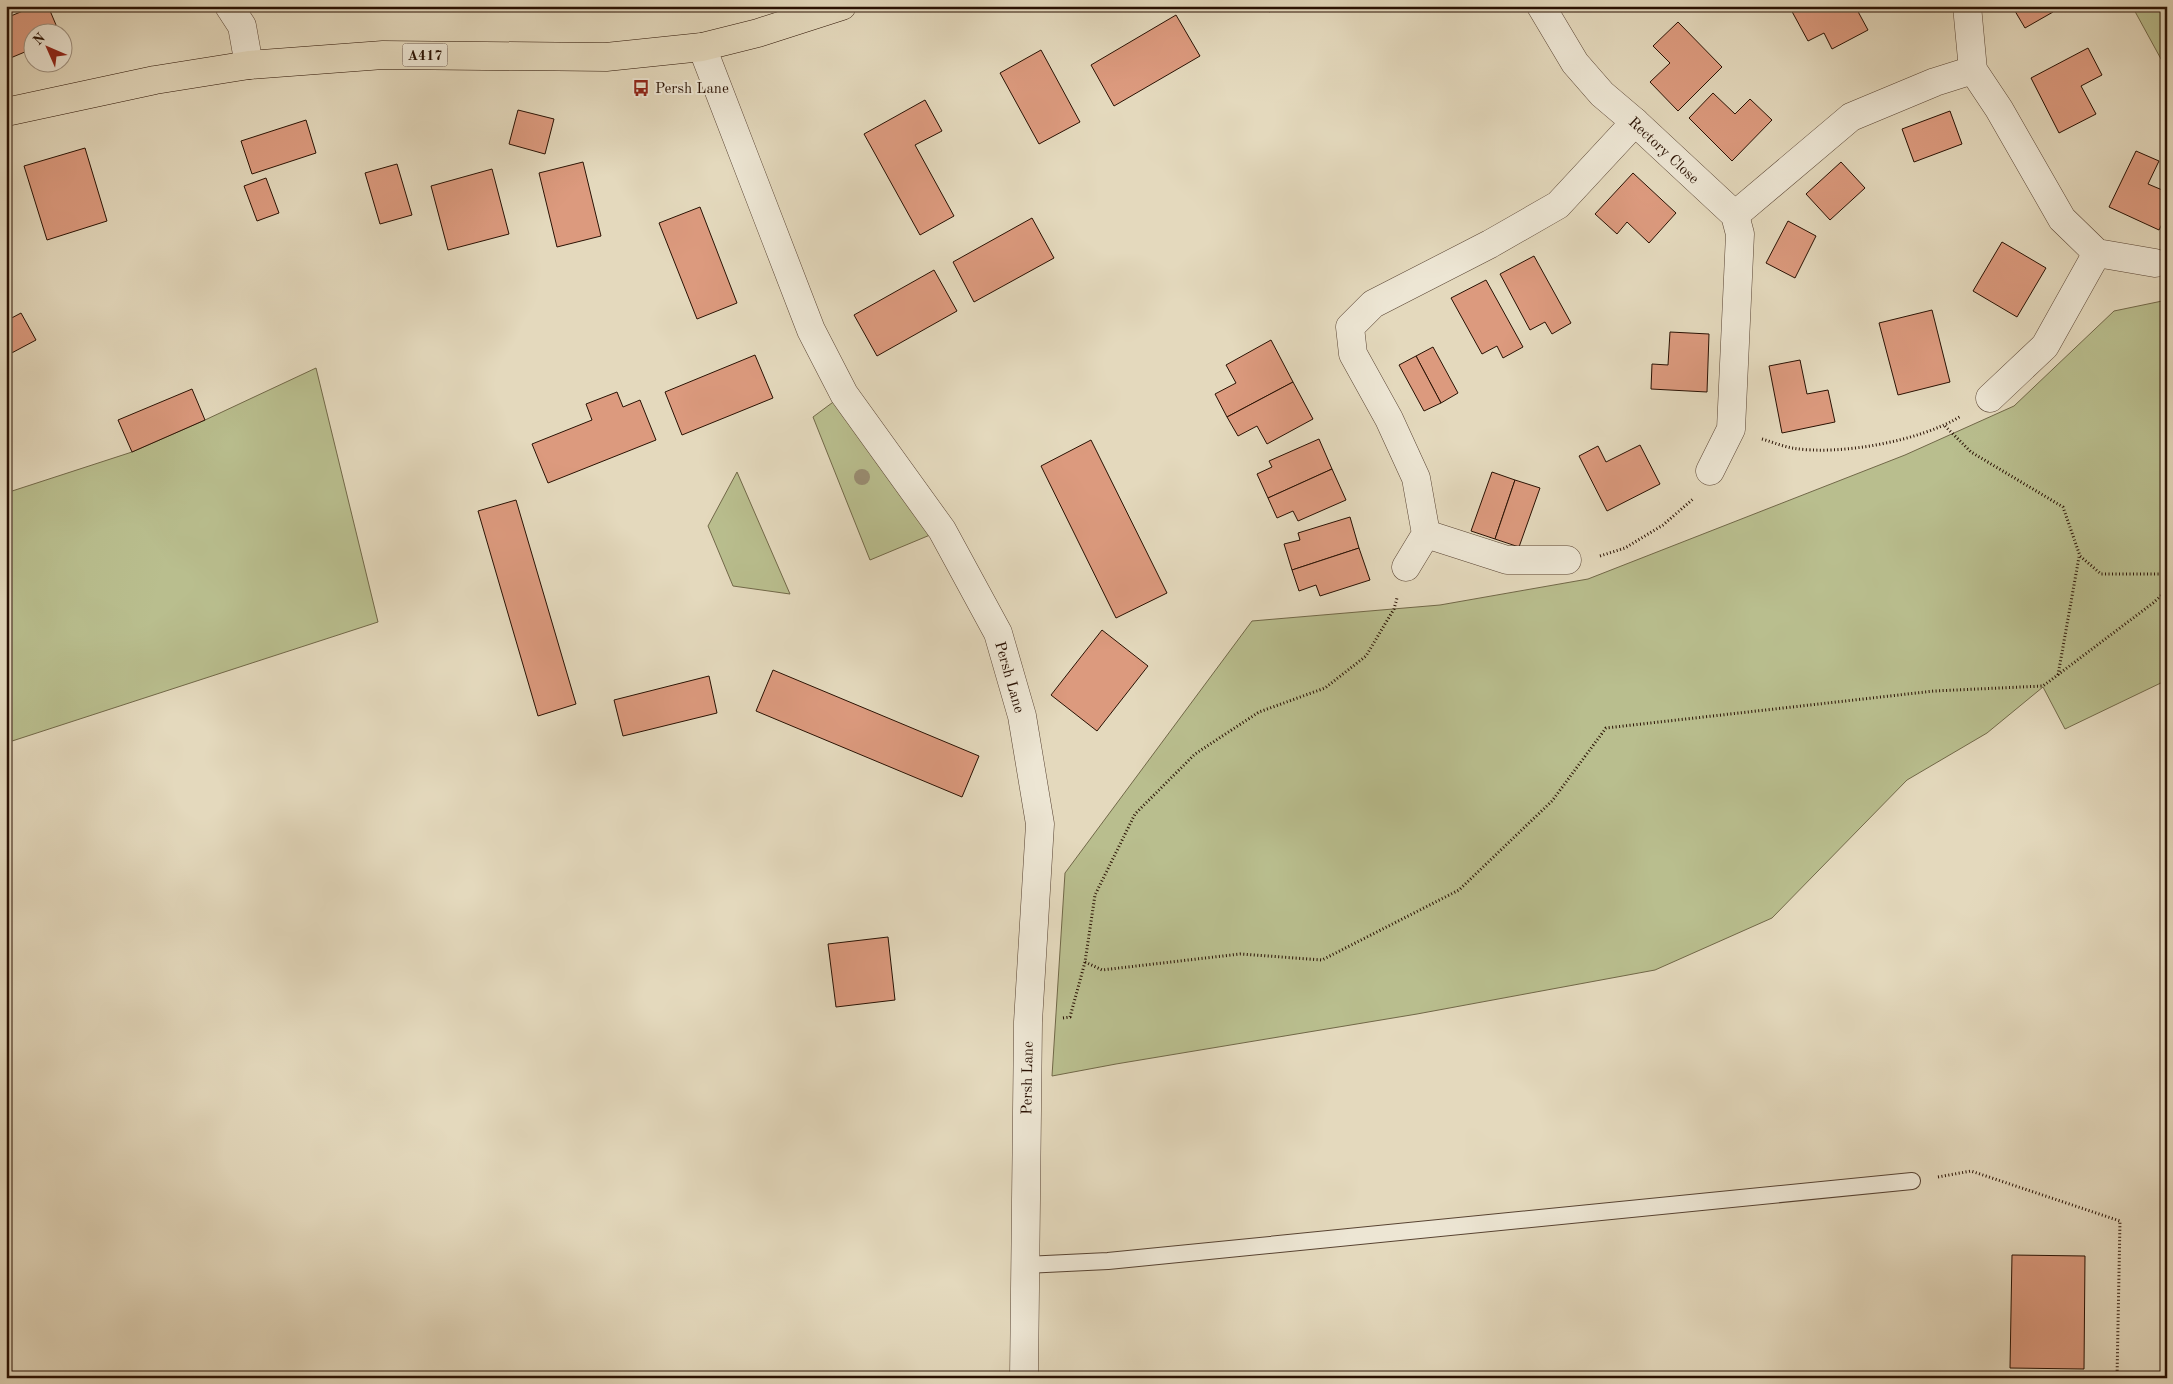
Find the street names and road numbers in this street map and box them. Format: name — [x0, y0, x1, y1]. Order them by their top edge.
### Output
road number: A417 — [402, 44, 448, 66]
street label: Rectory Close — [1625, 115, 1701, 187]
street label: Persh Lane — [991, 640, 1026, 715]
street label: Persh Lane — [1020, 1041, 1037, 1115]

